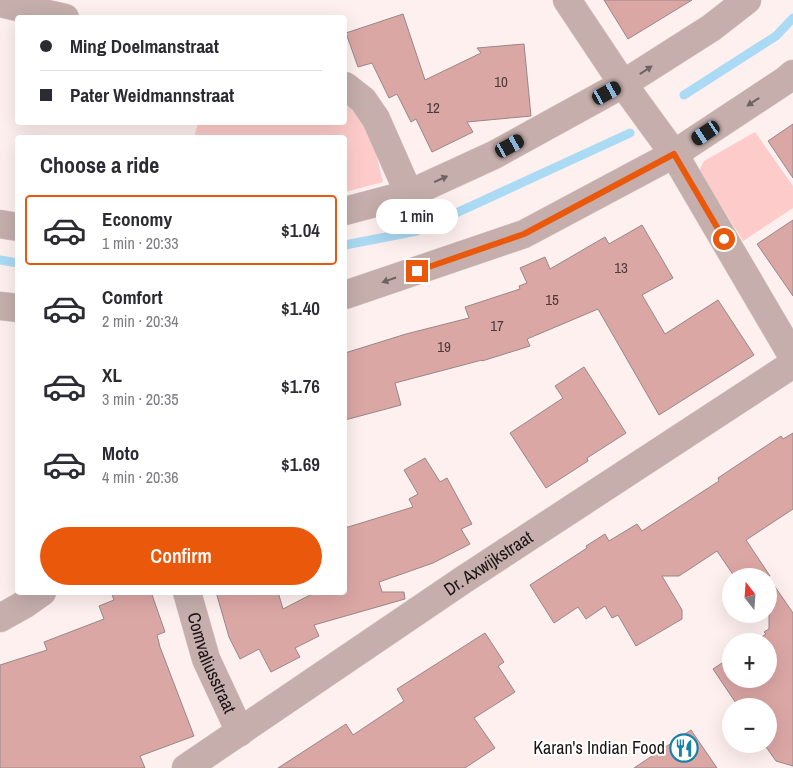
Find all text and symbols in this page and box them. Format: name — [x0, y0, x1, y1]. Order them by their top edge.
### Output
text: Ming Doelmanstraat — [70, 33, 219, 59]
one-way arrow — [639, 65, 652, 74]
house number: 10 — [494, 71, 508, 92]
car — [590, 79, 623, 107]
text: Pater Weidmannstraat — [70, 82, 234, 108]
house number: 12 — [426, 97, 440, 118]
one-way arrow — [747, 97, 760, 107]
car — [689, 118, 722, 148]
car — [493, 132, 526, 160]
text: Choose a ride — [40, 150, 159, 180]
one-way arrow — [434, 175, 448, 183]
callout: 1 min — [376, 198, 458, 234]
text: 1 min — [400, 205, 434, 227]
text: Economy — [102, 206, 172, 232]
icon: car — [42, 208, 87, 253]
text: $1.04 — [281, 217, 320, 243]
route start — [713, 228, 735, 250]
text: 1 min · 20:33 — [102, 232, 179, 254]
house number: 13 — [614, 257, 628, 278]
route end — [406, 260, 428, 282]
one-way arrow — [381, 276, 396, 284]
text: Comfort — [102, 284, 163, 310]
icon: car — [42, 286, 87, 331]
house number: 15 — [545, 289, 559, 310]
text: $1.40 — [281, 295, 320, 321]
text: 2 min · 20:34 — [102, 310, 179, 332]
house number: 17 — [490, 315, 504, 336]
house number: 19 — [437, 336, 451, 357]
text: XL — [102, 362, 122, 388]
icon: car — [42, 364, 87, 409]
text: $1.76 — [281, 373, 320, 399]
text: 3 min · 20:35 — [102, 388, 179, 410]
text: Moto — [102, 440, 139, 466]
icon: car — [42, 442, 87, 487]
text: $1.69 — [281, 451, 320, 477]
text: 4 min · 20:36 — [102, 466, 179, 488]
street label: Dr. Axwijkstraat — [439, 525, 537, 602]
button: Confirm — [40, 527, 322, 585]
north arrow — [722, 568, 778, 622]
map controls — [722, 568, 777, 753]
street label: Comvaliusstraat — [181, 609, 243, 717]
button: + — [722, 633, 777, 688]
button: − — [722, 698, 777, 753]
restaurant icon: Karan's Indian Food — [669, 733, 699, 763]
place label: Karan's Indian Food — [533, 735, 665, 760]

